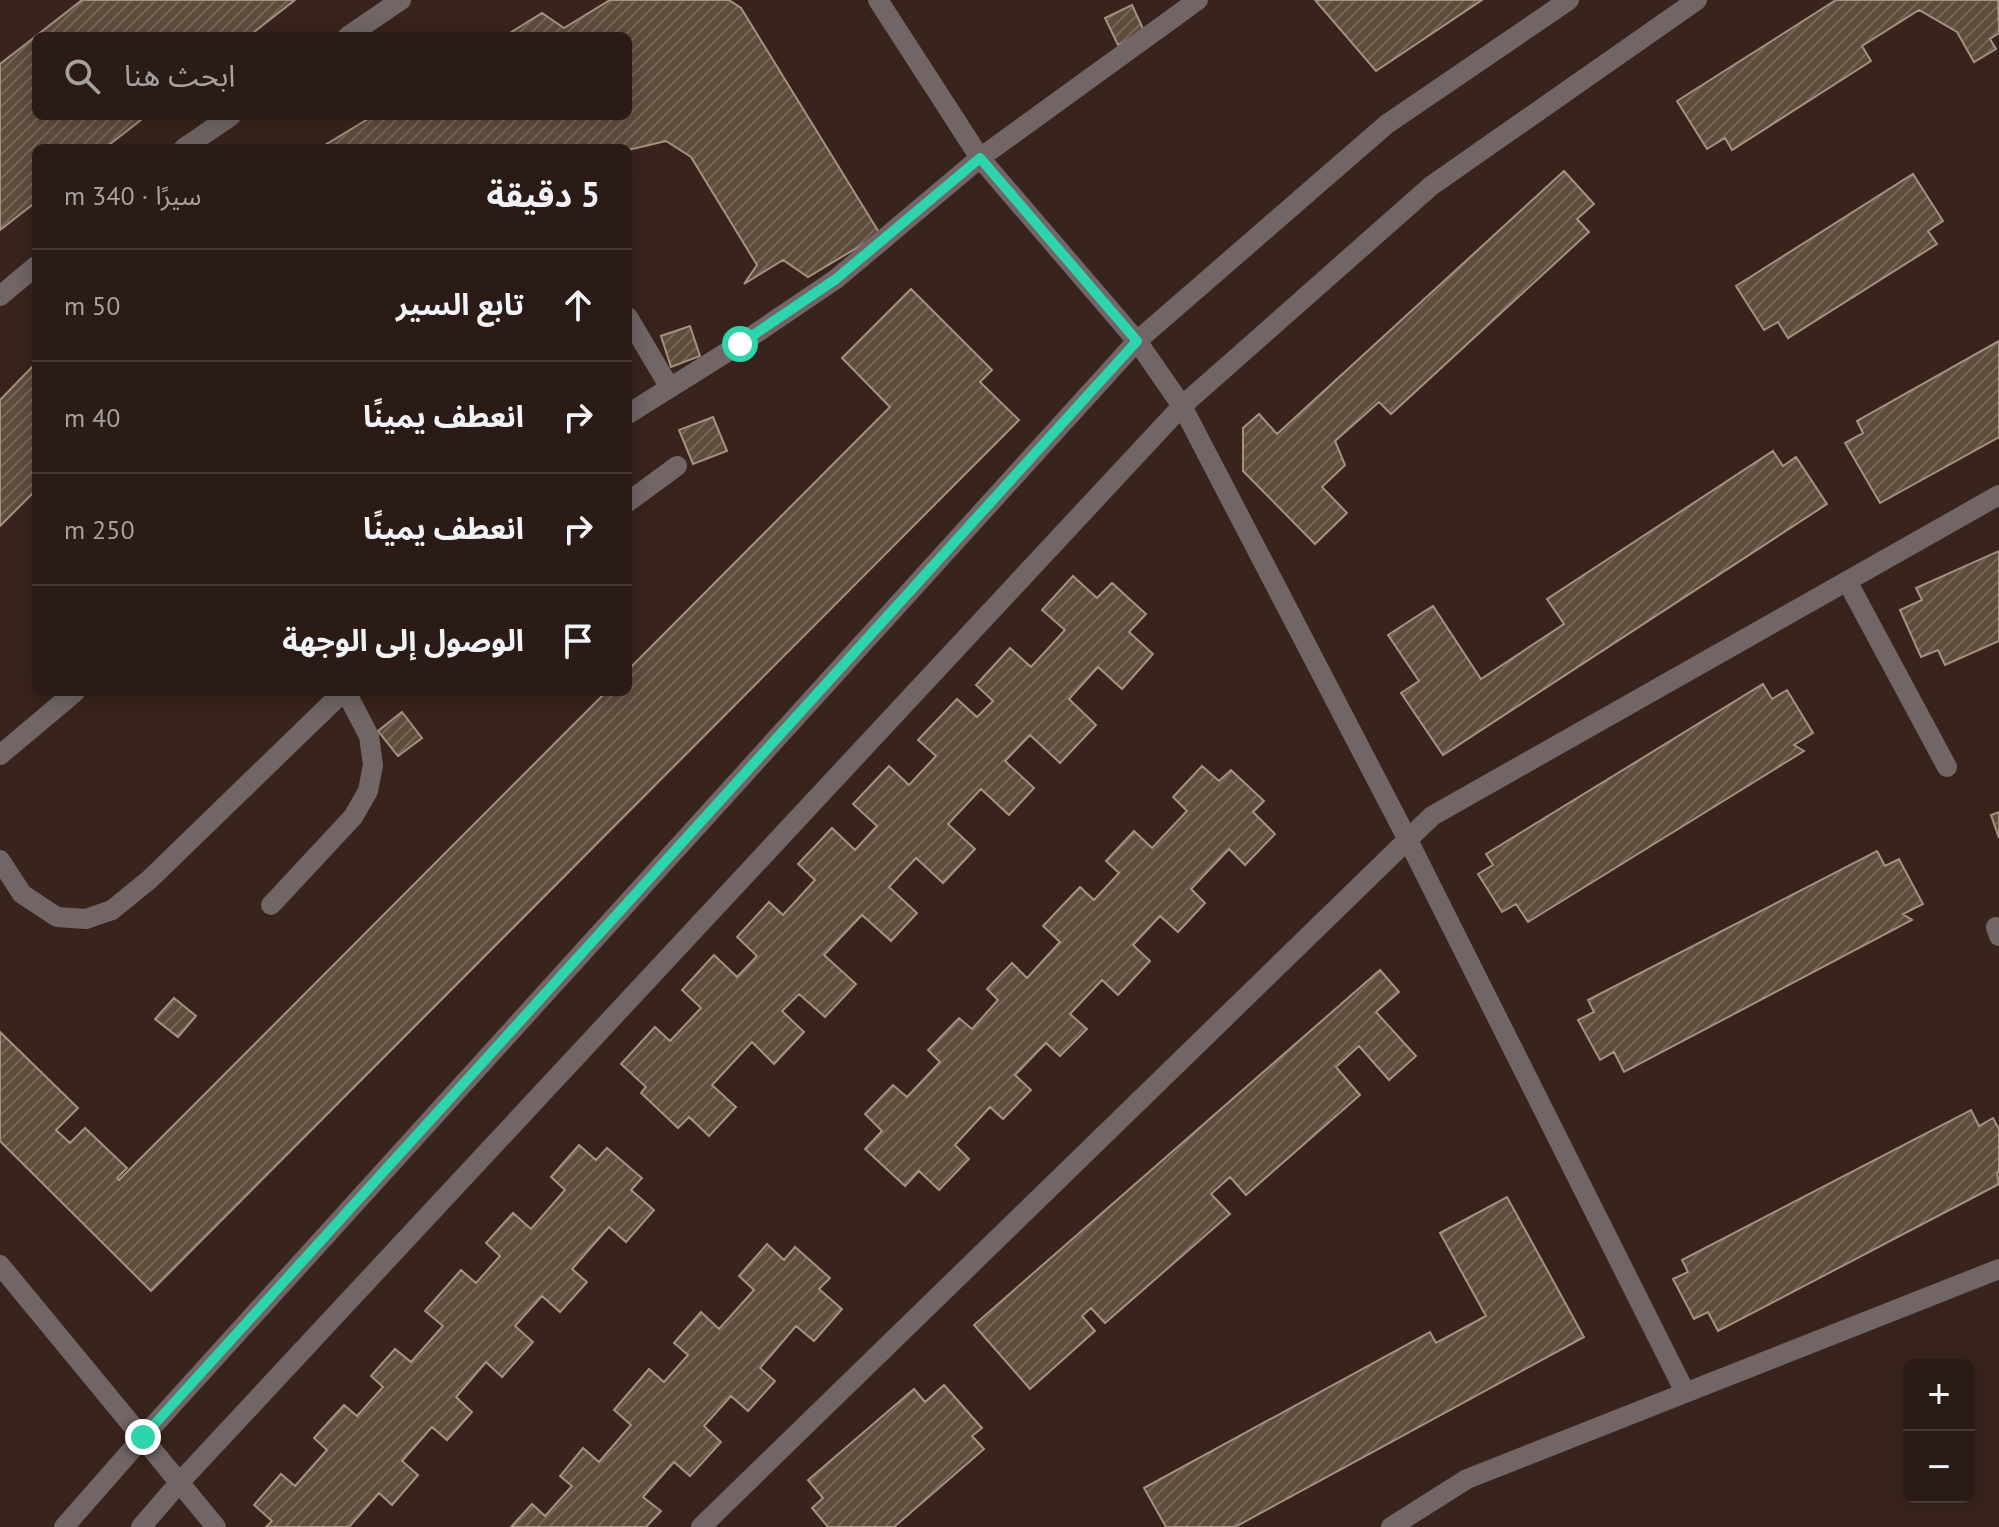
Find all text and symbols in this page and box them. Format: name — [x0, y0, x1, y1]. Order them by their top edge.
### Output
search box — [32, 32, 632, 120]
icon: search — [60, 54, 104, 98]
text: ابحث هنا — [124, 55, 235, 94]
text: 5 دقيقة — [487, 172, 600, 216]
text: سيرًا · 340 m — [64, 179, 201, 212]
icon: ahead — [556, 283, 600, 327]
text: تابع السير — [396, 284, 524, 323]
text: 50 m — [64, 289, 120, 322]
route start — [722, 326, 758, 362]
icon: right — [556, 395, 600, 439]
text: انعطف يمينًا — [363, 396, 524, 435]
text: 40 m — [64, 401, 120, 434]
icon: right — [556, 507, 600, 551]
text: انعطف يمينًا — [363, 508, 524, 547]
text: 250 m — [64, 513, 135, 546]
icon: arrive — [556, 619, 600, 663]
text: الوصول إلى الوجهة — [282, 620, 524, 659]
map controls — [1903, 1359, 1975, 1503]
button: + — [1903, 1359, 1975, 1431]
route end — [125, 1419, 161, 1455]
button: − — [1903, 1431, 1975, 1503]

